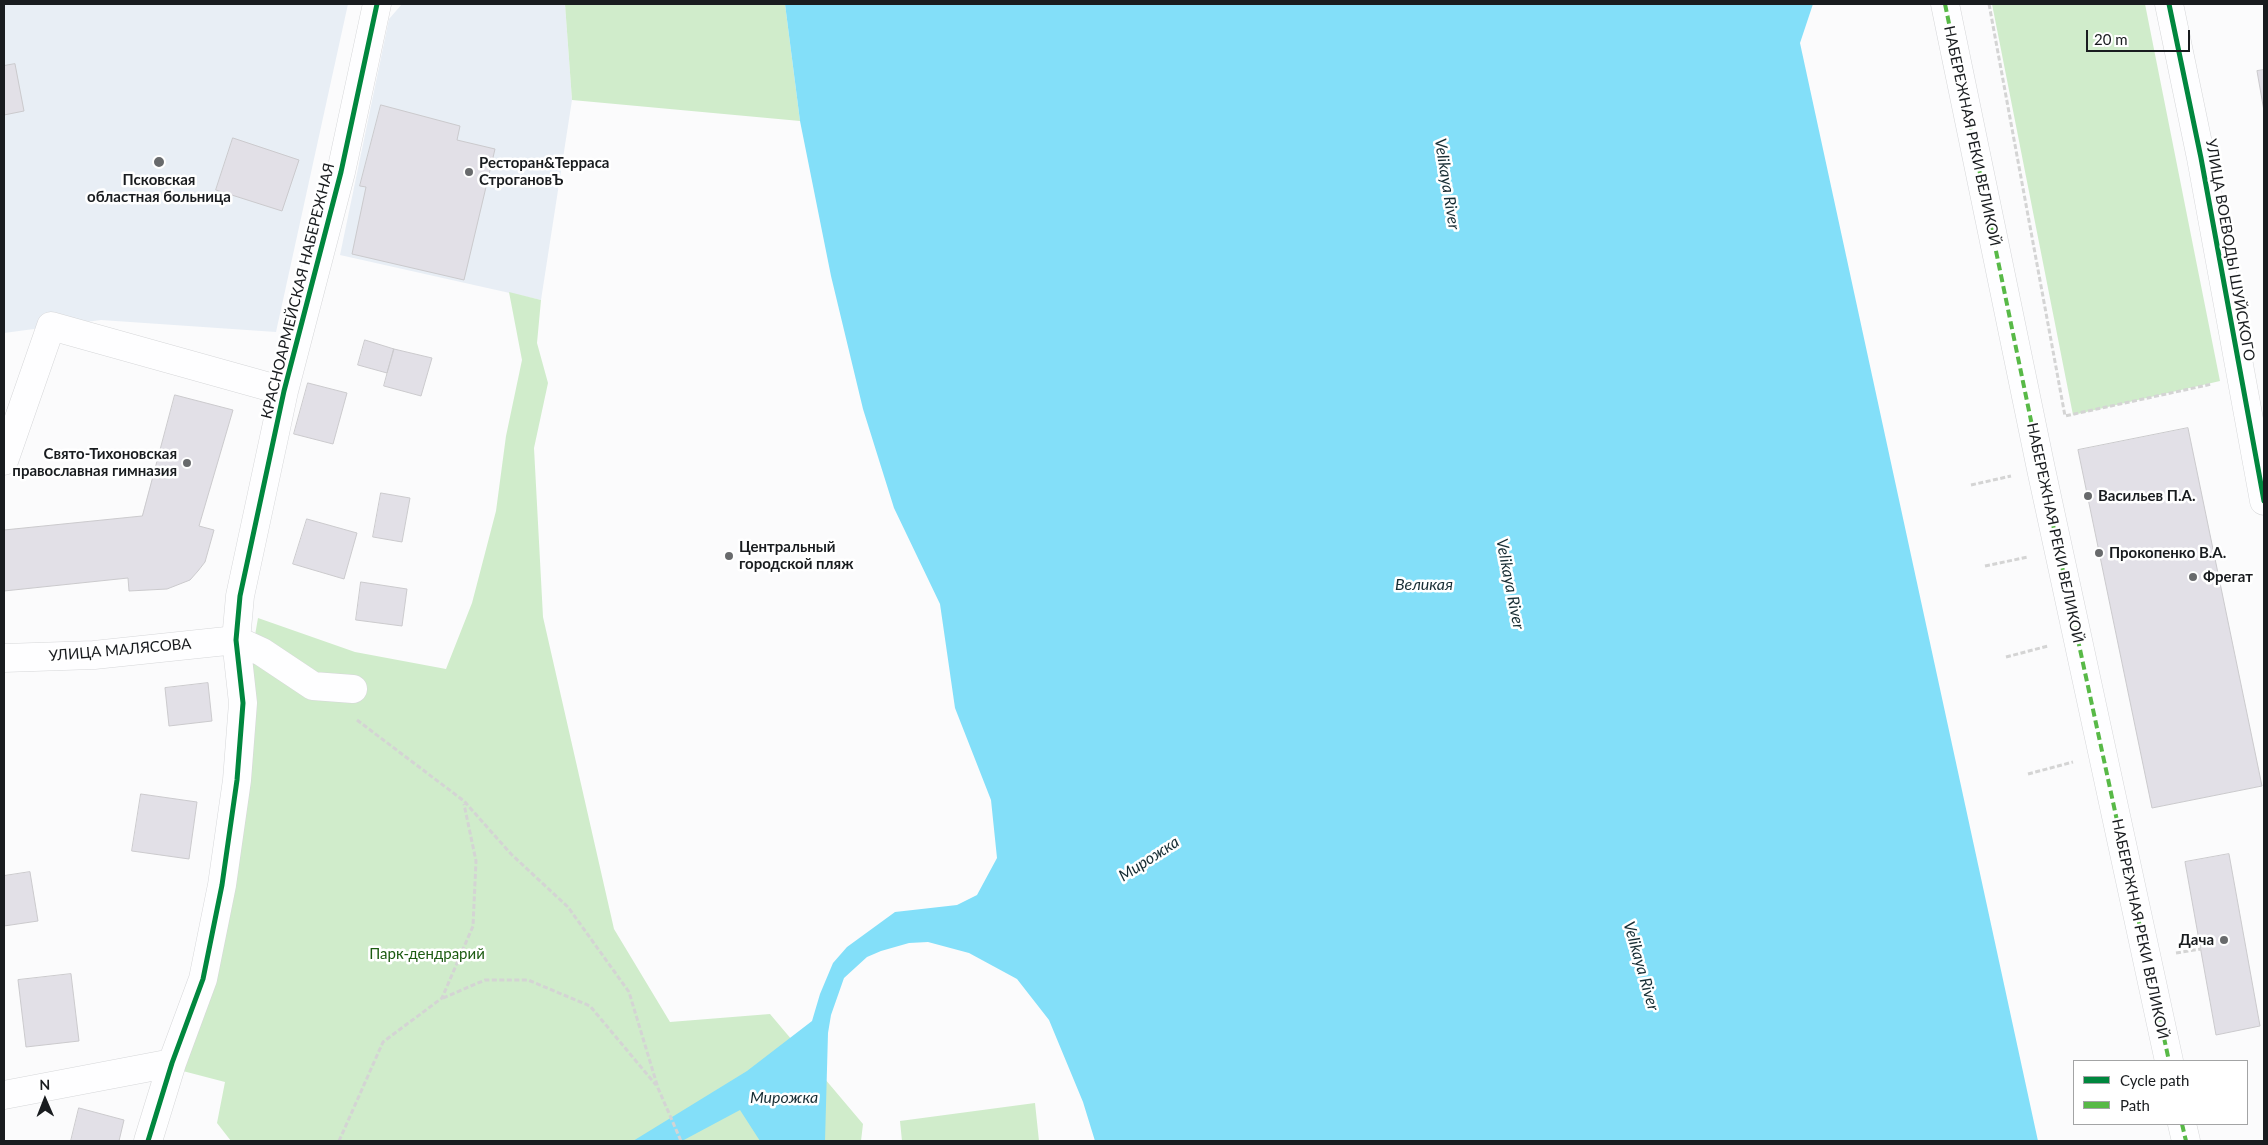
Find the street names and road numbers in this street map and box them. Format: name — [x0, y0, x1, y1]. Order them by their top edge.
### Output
street label: НАБЕРЕЖНАЯ РЕКИ ВЕЛИКОЙ — [1940, 24, 2004, 248]
street label: УЛИЦА ВОЕВОДЫ ШУЙСКОГО — [2202, 137, 2258, 363]
street label: КРАСНОАРМЕЙСКАЯ НАБЕРЕЖНАЯ — [257, 161, 339, 421]
street label: НАБЕРЕЖНАЯ РЕКИ ВЕЛИКОЙ — [2023, 421, 2087, 645]
street label: УЛИЦА МАЛЯСОВА — [48, 635, 192, 665]
street label: НАБЕРЕЖНАЯ РЕКИ ВЕЛИКОЙ — [2108, 817, 2172, 1041]

